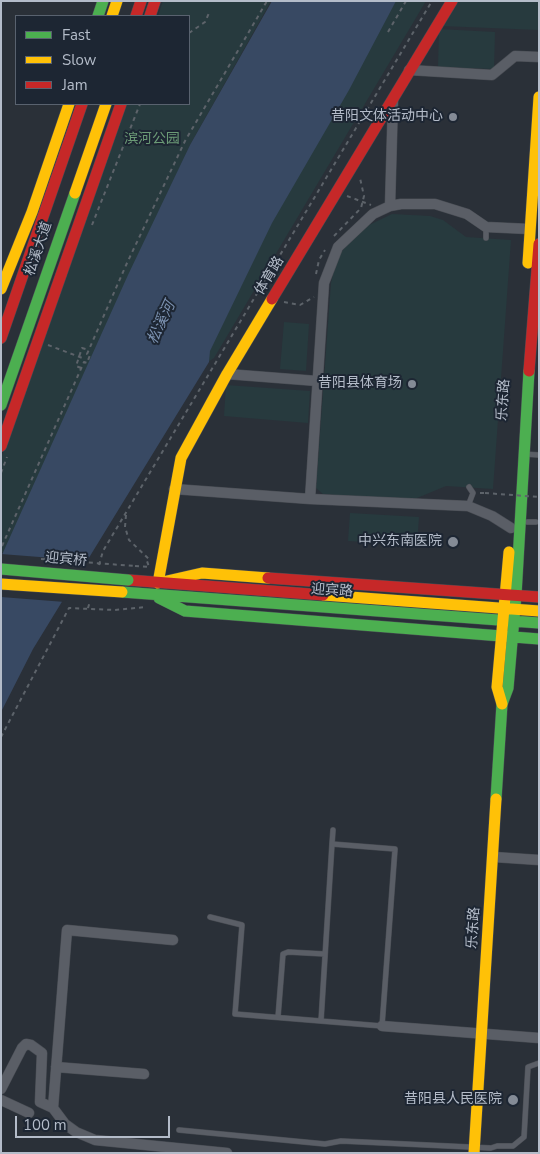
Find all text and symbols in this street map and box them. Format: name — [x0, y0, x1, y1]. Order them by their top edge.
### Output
legend — [15, 15, 190, 105]
text: Fast — [62, 25, 90, 45]
text: Slow — [62, 50, 96, 70]
text: Jam — [62, 75, 88, 95]
place label: 昔阳文体活动中心 — [331, 109, 443, 125]
marker: 昔阳文体活动中心 — [447, 111, 459, 123]
park label: 滨河公园 — [124, 132, 180, 148]
street label: 松溪大道 — [22, 220, 56, 278]
street label: 体育路 — [252, 254, 288, 298]
water label: 松溪河 — [144, 299, 180, 347]
place label: 昔阳县体育场 — [318, 376, 402, 392]
marker: 昔阳县体育场 — [406, 378, 418, 390]
street label: 乐东路 — [494, 378, 514, 422]
place label: 中兴东南医院 — [358, 534, 442, 550]
marker: 中兴东南医院 — [446, 535, 460, 549]
street label: 迎宾桥 — [44, 550, 88, 570]
street label: 迎宾路 — [310, 581, 354, 601]
street label: 乐东路 — [464, 906, 484, 950]
place label: 昔阳县人民医院 — [404, 1092, 502, 1108]
marker: 昔阳县人民医院 — [506, 1093, 520, 1107]
scale bar — [18, 1106, 172, 1138]
text: 100 m — [23, 1115, 67, 1135]

